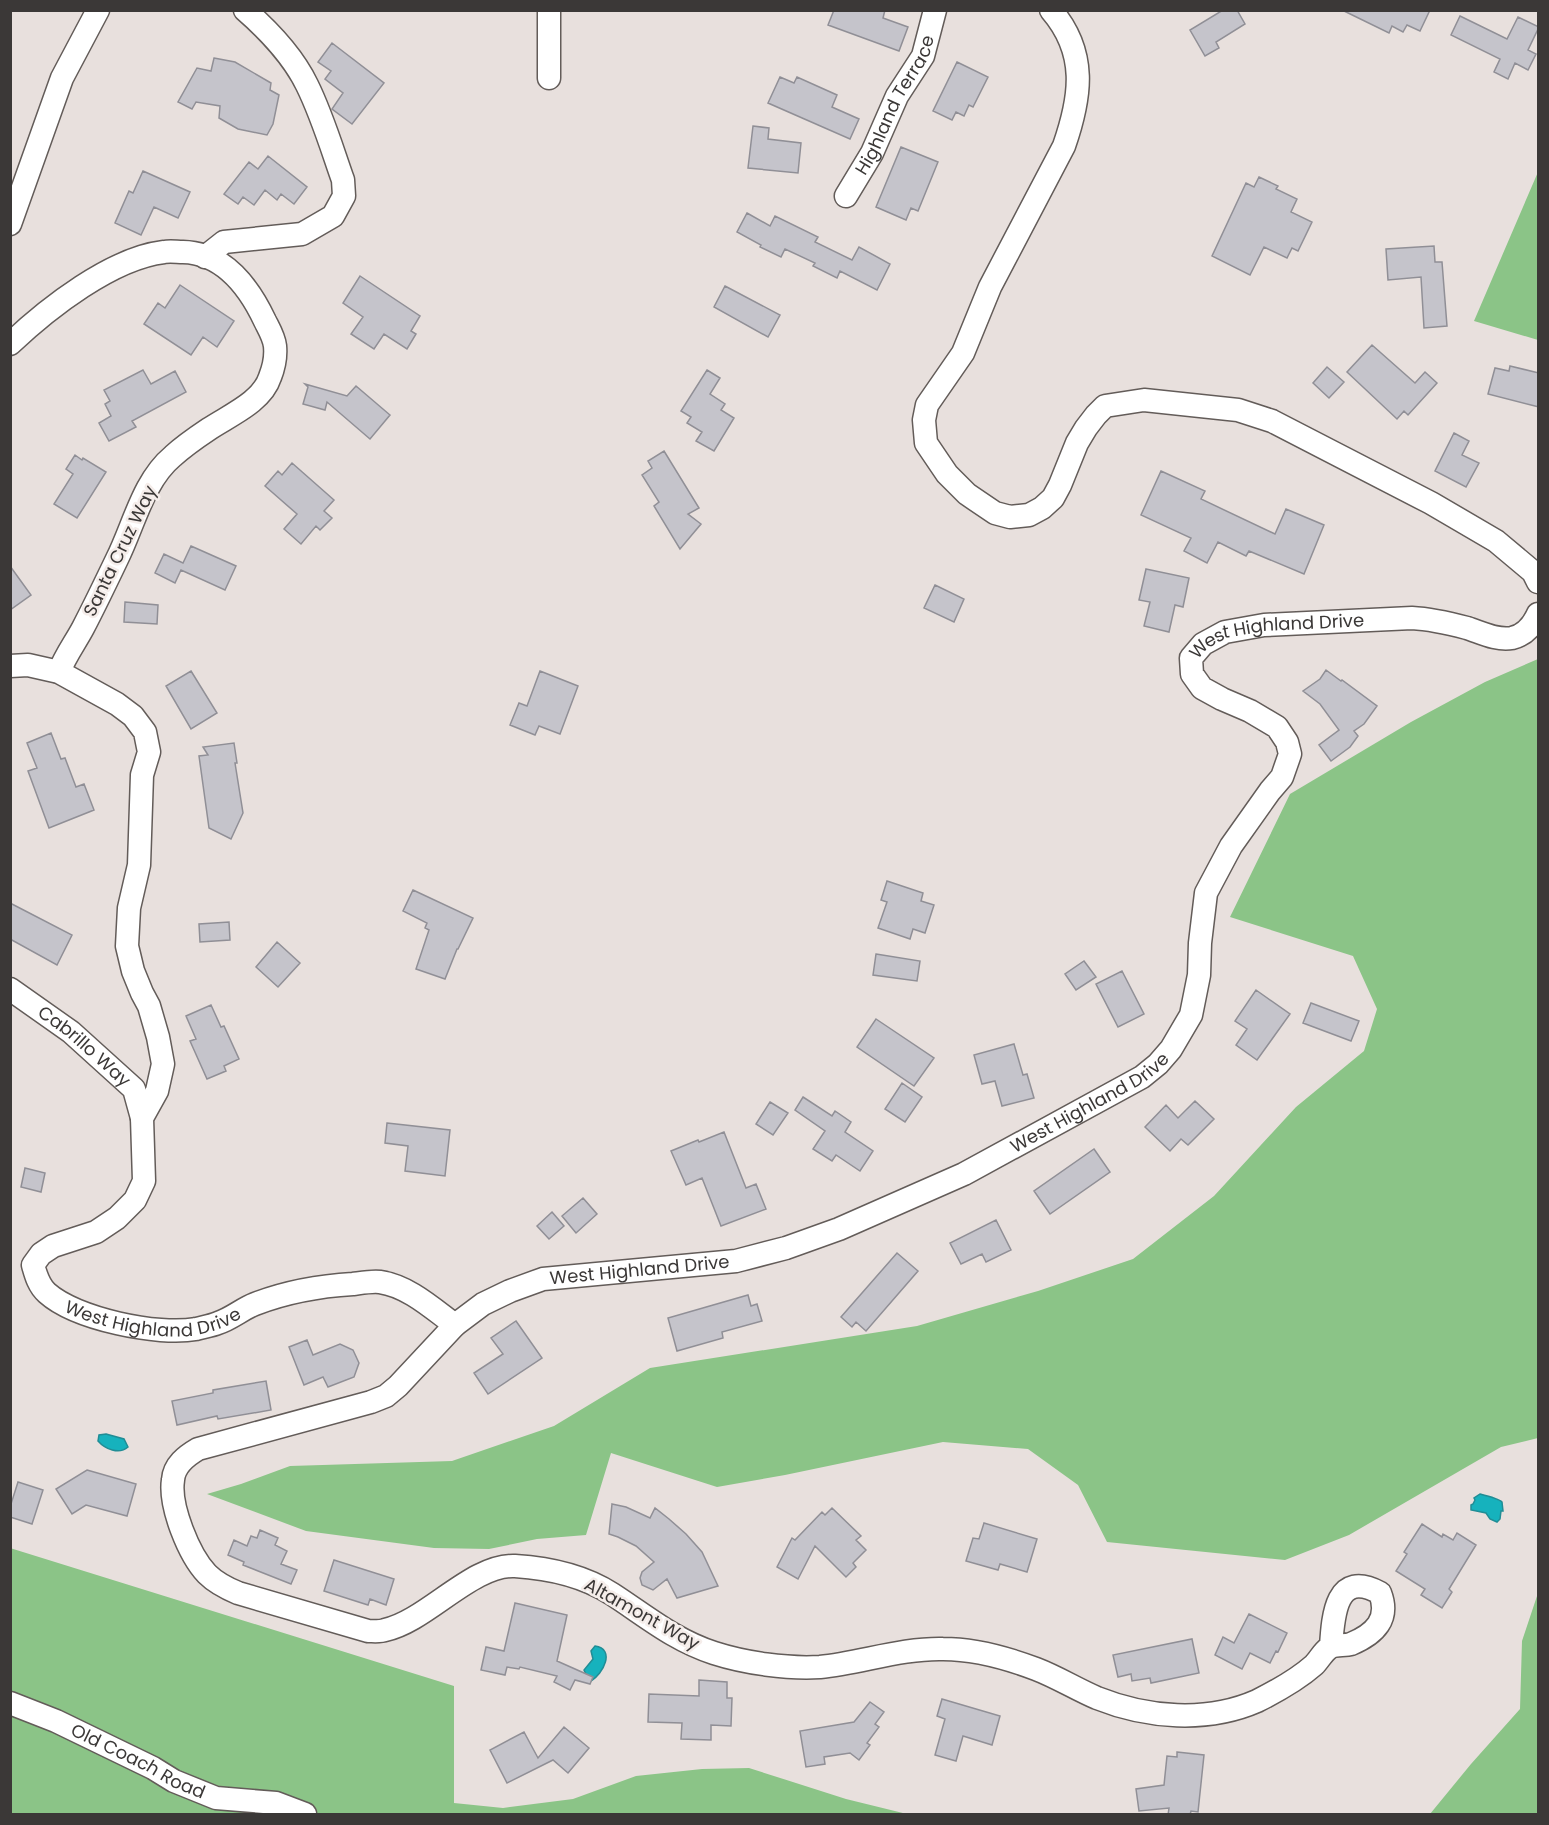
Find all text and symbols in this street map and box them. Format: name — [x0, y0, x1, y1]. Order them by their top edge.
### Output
street label: Highland Terrace — [849, 32, 940, 179]
street label: Santa Cruz Way — [77, 481, 162, 620]
street label: West Highland Drive — [1183, 607, 1365, 664]
street label: Cabrillo Way — [33, 1000, 137, 1092]
street label: West Highland Drive — [1006, 1047, 1175, 1158]
street label: West Highland Drive — [549, 1249, 731, 1290]
street label: West Highland Drive — [61, 1294, 245, 1343]
street label: Altamont Way — [580, 1572, 704, 1656]
street label: Old Coach Road — [67, 1717, 209, 1804]

